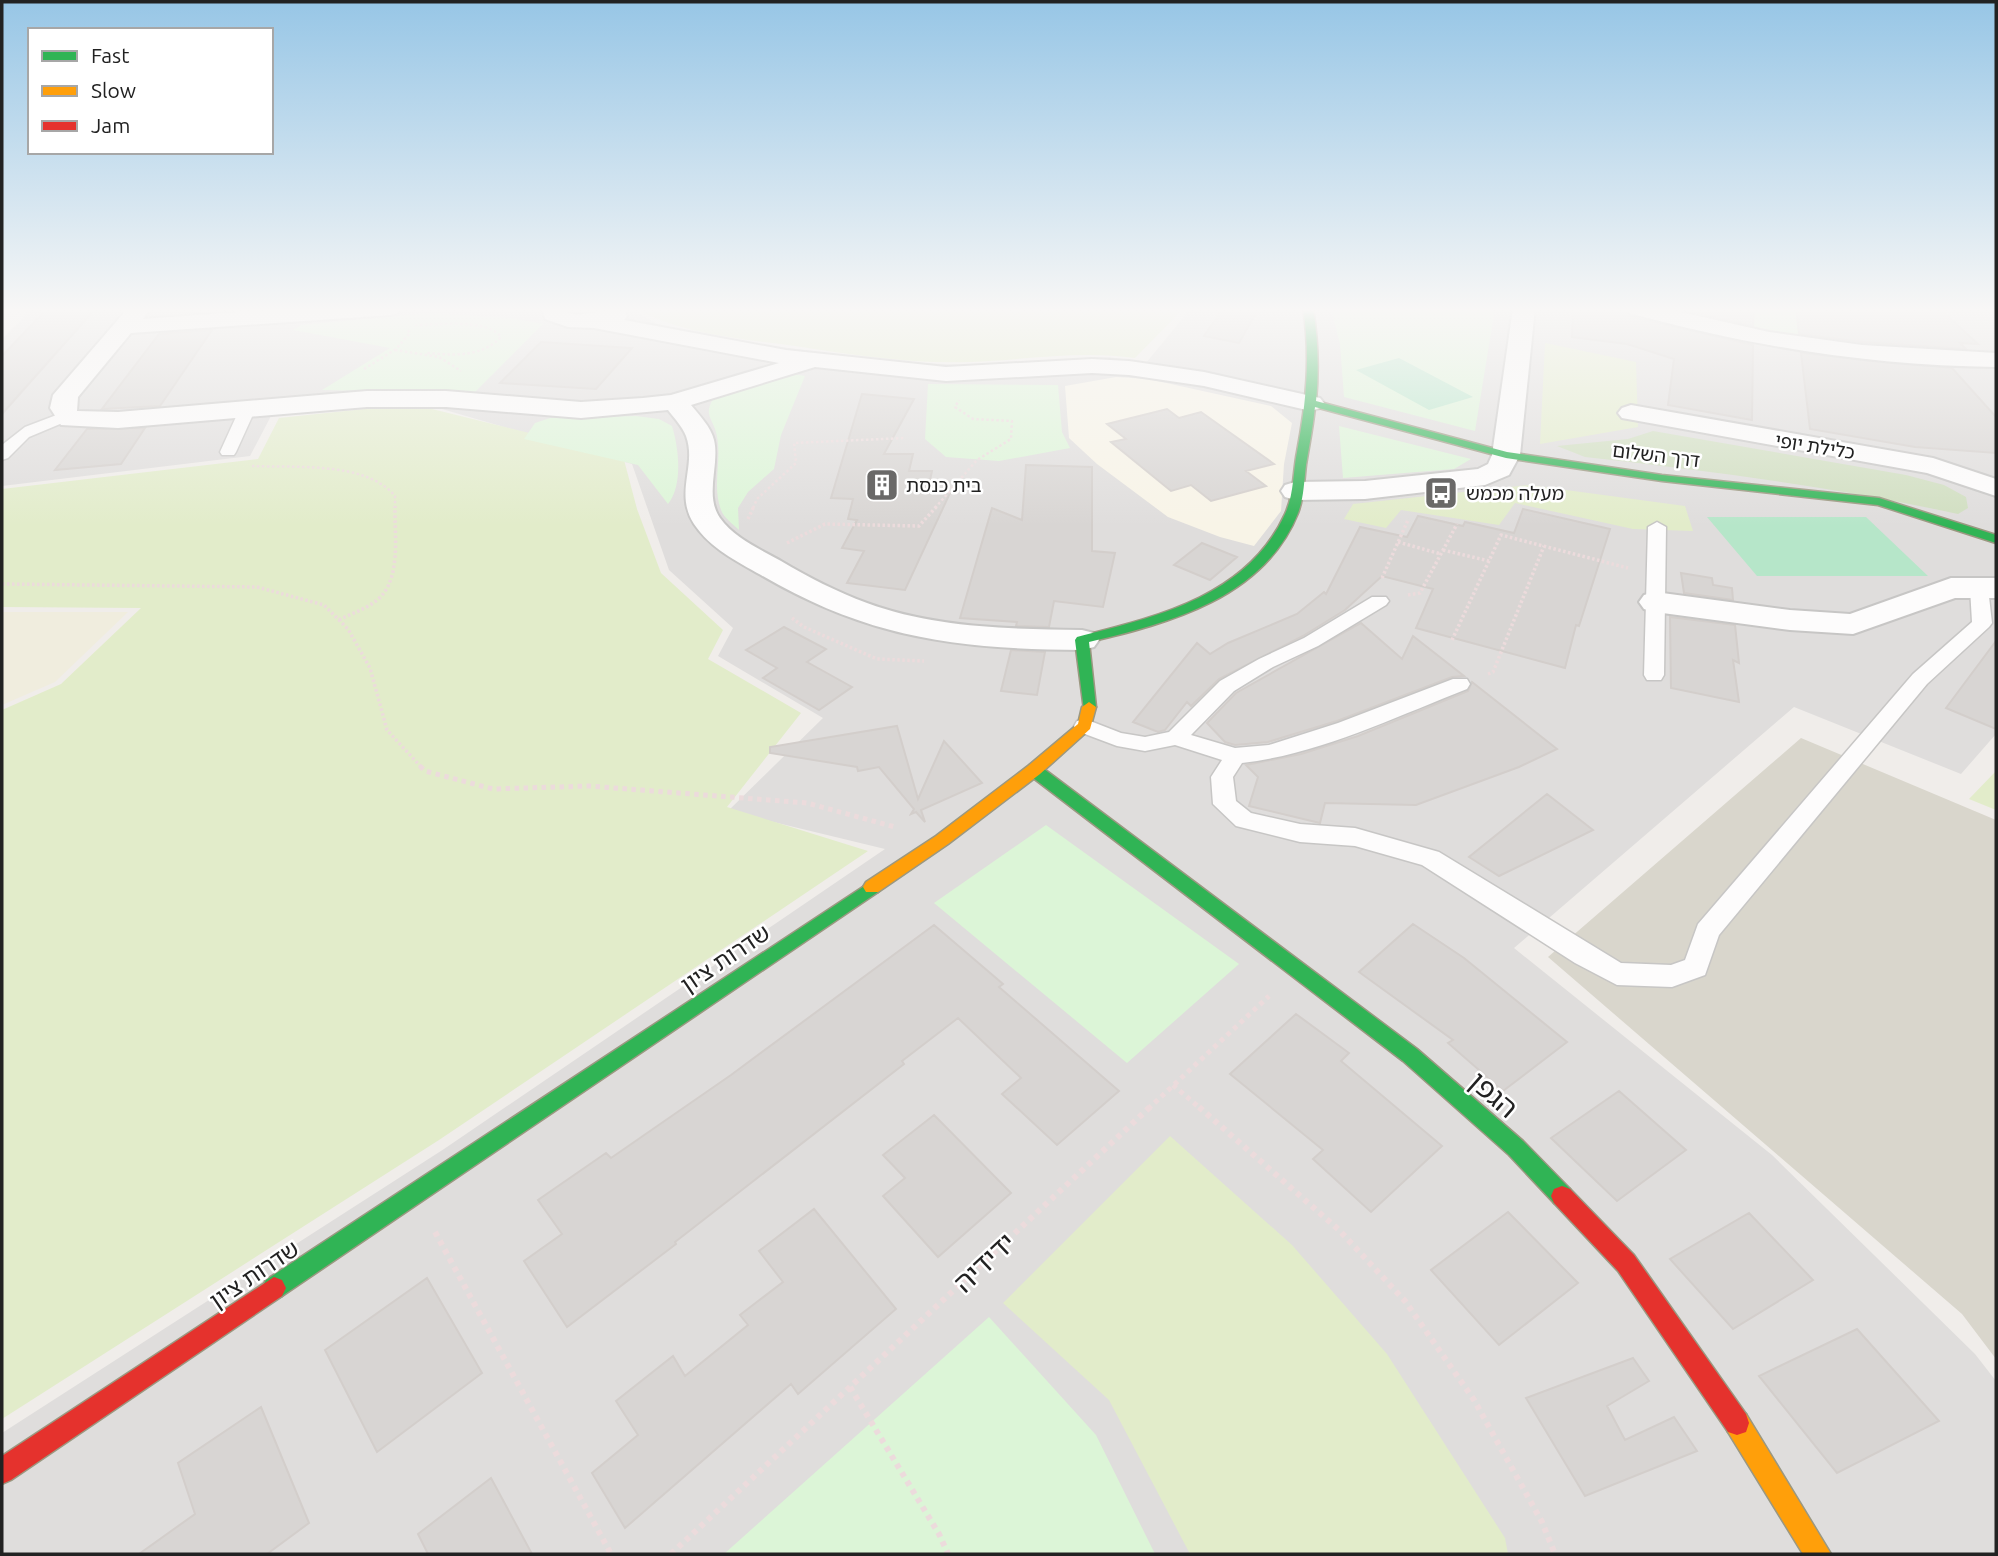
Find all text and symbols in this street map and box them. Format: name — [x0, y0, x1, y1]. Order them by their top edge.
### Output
legend — [28, 28, 273, 154]
text: Fast — [91, 43, 129, 67]
text: Slow — [91, 78, 136, 102]
text: Jam — [91, 113, 130, 137]
street label: כלילת יופי — [1774, 429, 1856, 463]
street label: דרך השלום — [1611, 439, 1701, 471]
building icon: בית כנסת — [863, 466, 901, 504]
place label: בית כנסת — [906, 474, 982, 496]
bus stop icon: מעלה מכמש — [1422, 474, 1460, 512]
place label: מעלה מכמש — [1466, 482, 1564, 504]
street label: שדרות ציון — [676, 919, 774, 997]
street label: הגפן — [1464, 1065, 1524, 1123]
street label: ידידיה — [947, 1226, 1021, 1298]
street label: שדרות ציון — [205, 1235, 303, 1313]

